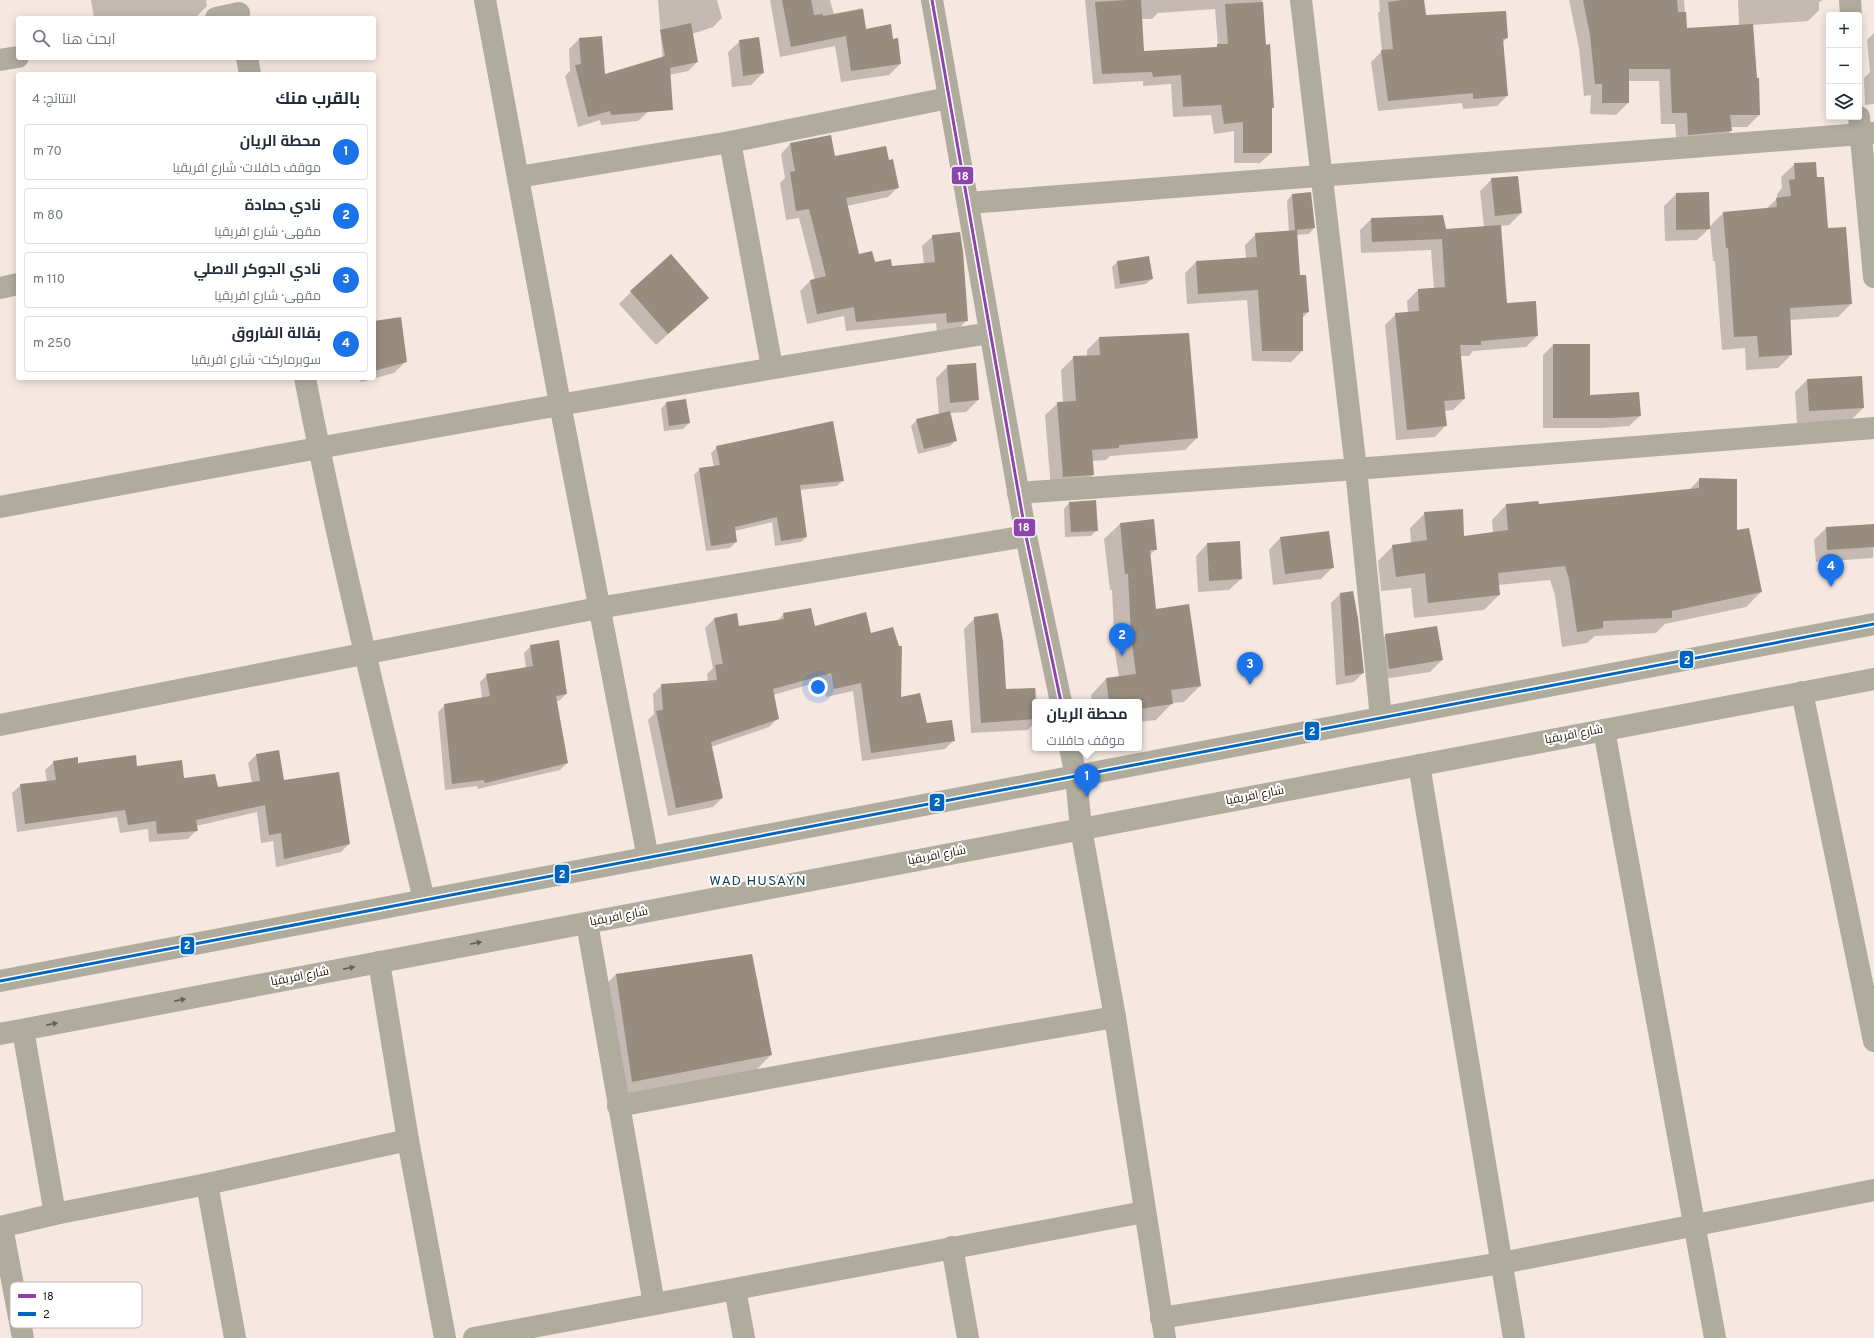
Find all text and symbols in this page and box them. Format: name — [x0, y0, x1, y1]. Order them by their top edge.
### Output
map controls — [1826, 12, 1862, 120]
button: + — [1826, 12, 1862, 48]
search box — [16, 16, 376, 60]
icon: search — [30, 27, 52, 49]
text: ابحث هنا — [62, 31, 116, 50]
button: − — [1826, 48, 1862, 84]
button: layers — [1826, 84, 1862, 120]
text: بالقرب منك — [276, 89, 360, 111]
text: النتائج: 4 — [32, 92, 76, 108]
text: محطة الريان — [240, 133, 321, 152]
text: 70 m — [33, 144, 62, 160]
text: 1 — [343, 144, 349, 160]
text: موقف حافلات · شارع افريقيا — [172, 161, 321, 177]
line badge: 18 — [951, 166, 974, 185]
text: 18 — [957, 170, 969, 184]
text: نادي حمادة — [245, 197, 321, 216]
text: 80 m — [33, 208, 63, 224]
text: 2 — [342, 208, 350, 224]
text: مقهى · شارع افريقيا — [214, 225, 321, 241]
text: نادي الجوكر الاصلي — [194, 261, 321, 280]
text: 110 m — [33, 272, 65, 288]
text: 3 — [342, 272, 350, 288]
text: مقهى · شارع افريقيا — [214, 289, 321, 305]
text: بقالة الفاروق — [232, 325, 321, 344]
text: 250 m — [33, 336, 71, 352]
text: 4 — [342, 336, 350, 352]
text: سوبرماركت · شارع افريقيا — [191, 353, 321, 369]
line badge: 18 — [1013, 518, 1036, 537]
text: 18 — [1018, 521, 1030, 535]
pin: 4 — [1818, 554, 1844, 587]
pin: 2 — [1109, 623, 1135, 656]
line badge: 2 — [1679, 650, 1694, 669]
pin: 3 — [1237, 652, 1263, 685]
text: 2 — [1684, 654, 1690, 668]
your location — [808, 677, 828, 697]
popup — [1032, 699, 1142, 751]
text: محطة الريان — [1046, 706, 1128, 725]
line badge: 2 — [1304, 721, 1320, 741]
street label: شارع افريقيا — [1543, 721, 1605, 748]
text: 2 — [1309, 725, 1315, 739]
text: موقف حافلات — [1046, 734, 1125, 750]
pin: 1 — [1074, 764, 1100, 797]
street label: شارع افريقيا — [1224, 782, 1286, 809]
line badge: 2 — [929, 793, 945, 812]
text: 2 — [934, 796, 940, 810]
street label: شارع افريقيا — [906, 842, 968, 869]
line badge: 2 — [554, 864, 570, 884]
text: 2 — [559, 868, 565, 882]
district label: WAD HUSAYN — [709, 873, 807, 890]
street label: شارع افريقيا — [588, 903, 650, 930]
line badge: 2 — [180, 936, 195, 955]
text: 2 — [184, 939, 190, 953]
one-way arrow — [470, 940, 483, 946]
street label: شارع افريقيا — [269, 963, 331, 990]
one-way arrow — [343, 964, 355, 970]
one-way arrow — [174, 996, 186, 1002]
one-way arrow — [46, 1021, 58, 1027]
legend — [10, 1282, 142, 1328]
text: 18 — [43, 1290, 54, 1304]
text: 2 — [43, 1308, 50, 1322]

